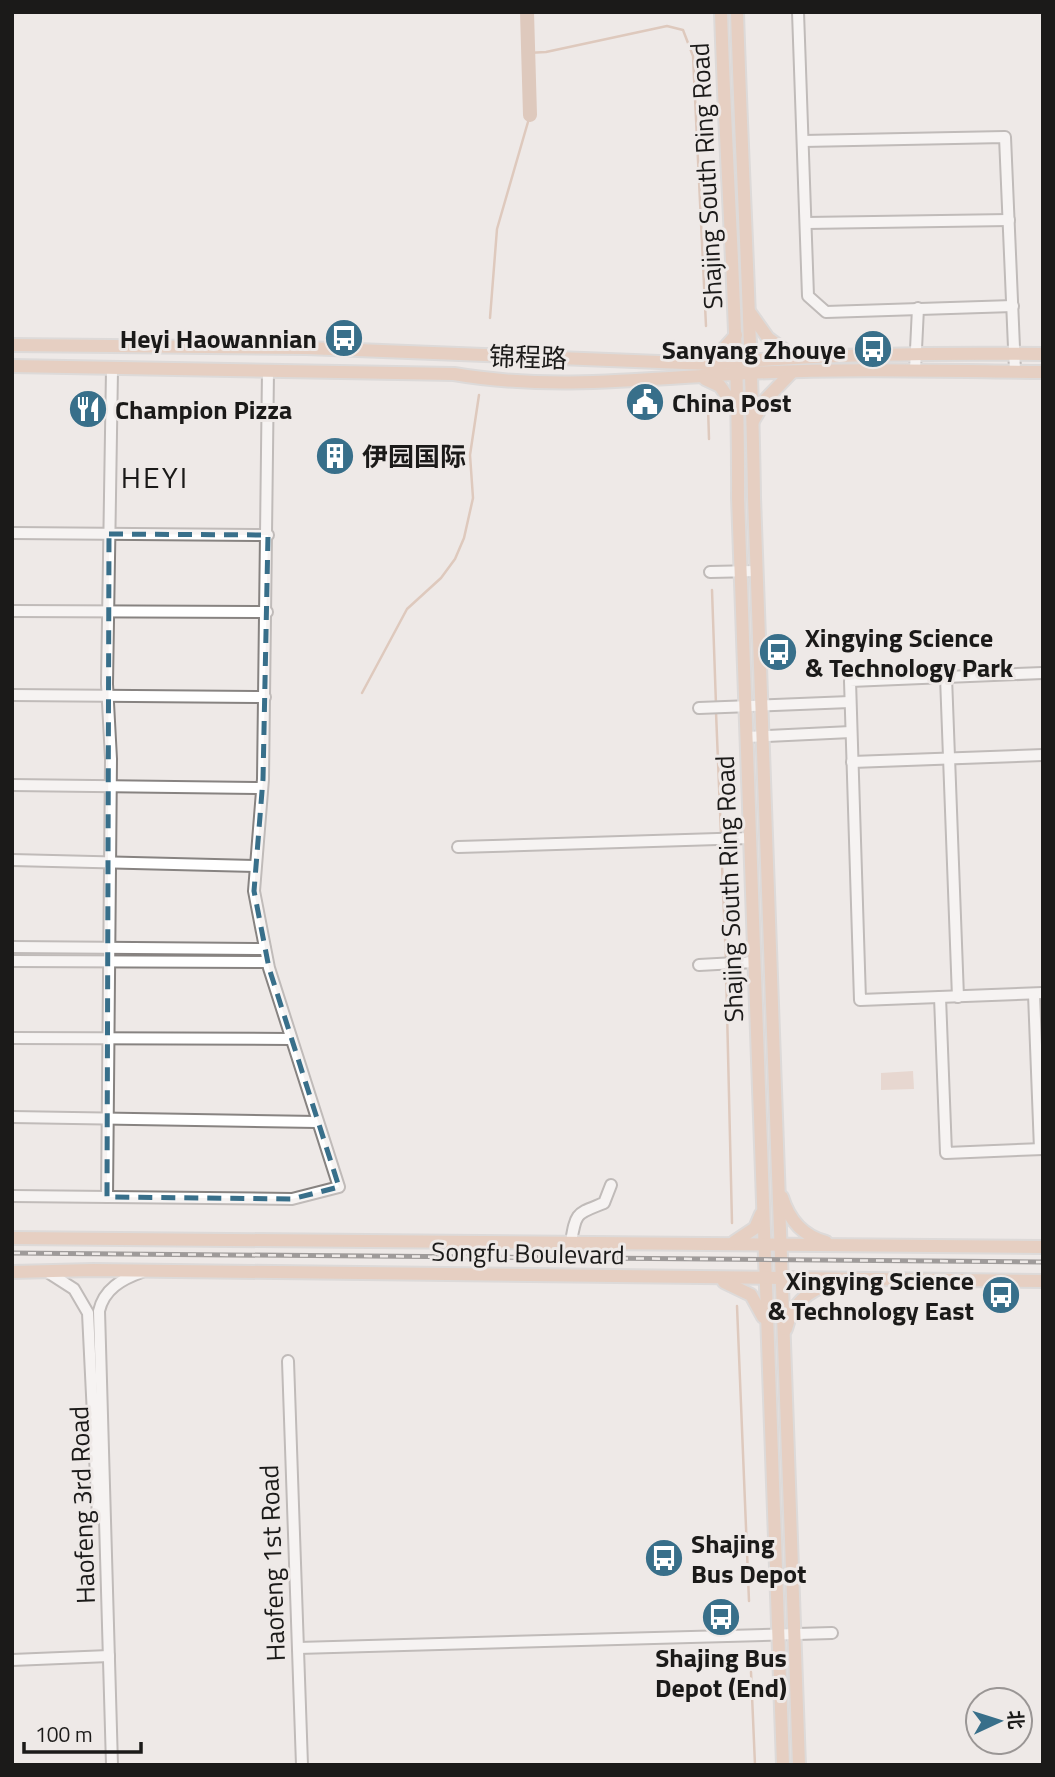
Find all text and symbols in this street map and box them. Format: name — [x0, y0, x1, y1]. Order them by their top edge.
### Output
street label: Shajing South Ring Road — [680, 42, 732, 310]
bus stop icon: Heyi Haowannian — [323, 317, 365, 359]
place label: Heyi Haowannian — [120, 319, 317, 358]
bus stop icon: Sanyang Zhouye — [852, 328, 894, 370]
place label: Sanyang Zhouye — [662, 330, 846, 369]
street label: 锦程路 — [488, 336, 568, 378]
public building icon: China Post — [624, 381, 666, 423]
place label: China Post — [672, 383, 791, 422]
restaurant icon: Champion Pizza — [67, 388, 109, 430]
place label: Champion Pizza — [115, 390, 292, 429]
building icon: 伊园国际 — [314, 435, 356, 477]
place label: 伊园国际 — [362, 437, 466, 476]
district label: HEYI — [121, 454, 189, 500]
place label: Xingying Science & Technology Park — [805, 618, 1014, 687]
bus stop icon: Xingying Science & Technology Park — [757, 631, 799, 673]
street label: Shajing South Ring Road — [705, 755, 753, 1023]
street label: Songfu Boulevard — [431, 1232, 625, 1274]
place label: Xingying Science & Technology East — [768, 1261, 974, 1330]
bus stop icon: Xingying Science & Technology East — [980, 1274, 1022, 1316]
street label: Haofeng 3rd Road — [59, 1405, 105, 1605]
street label: Haofeng 1st Road — [249, 1464, 295, 1662]
place label: Shajing Bus Depot — [691, 1524, 807, 1593]
bus stop icon: Shajing Bus Depot — [643, 1537, 685, 1579]
bus stop icon: Shajing Bus Depot (End) — [700, 1596, 742, 1638]
place label: Shajing Bus Depot (End) — [655, 1638, 787, 1707]
north arrow — [964, 1686, 1034, 1756]
text: 北 — [1001, 1709, 1032, 1730]
scale bar — [24, 1710, 142, 1754]
text: 100 m — [35, 1718, 92, 1750]

